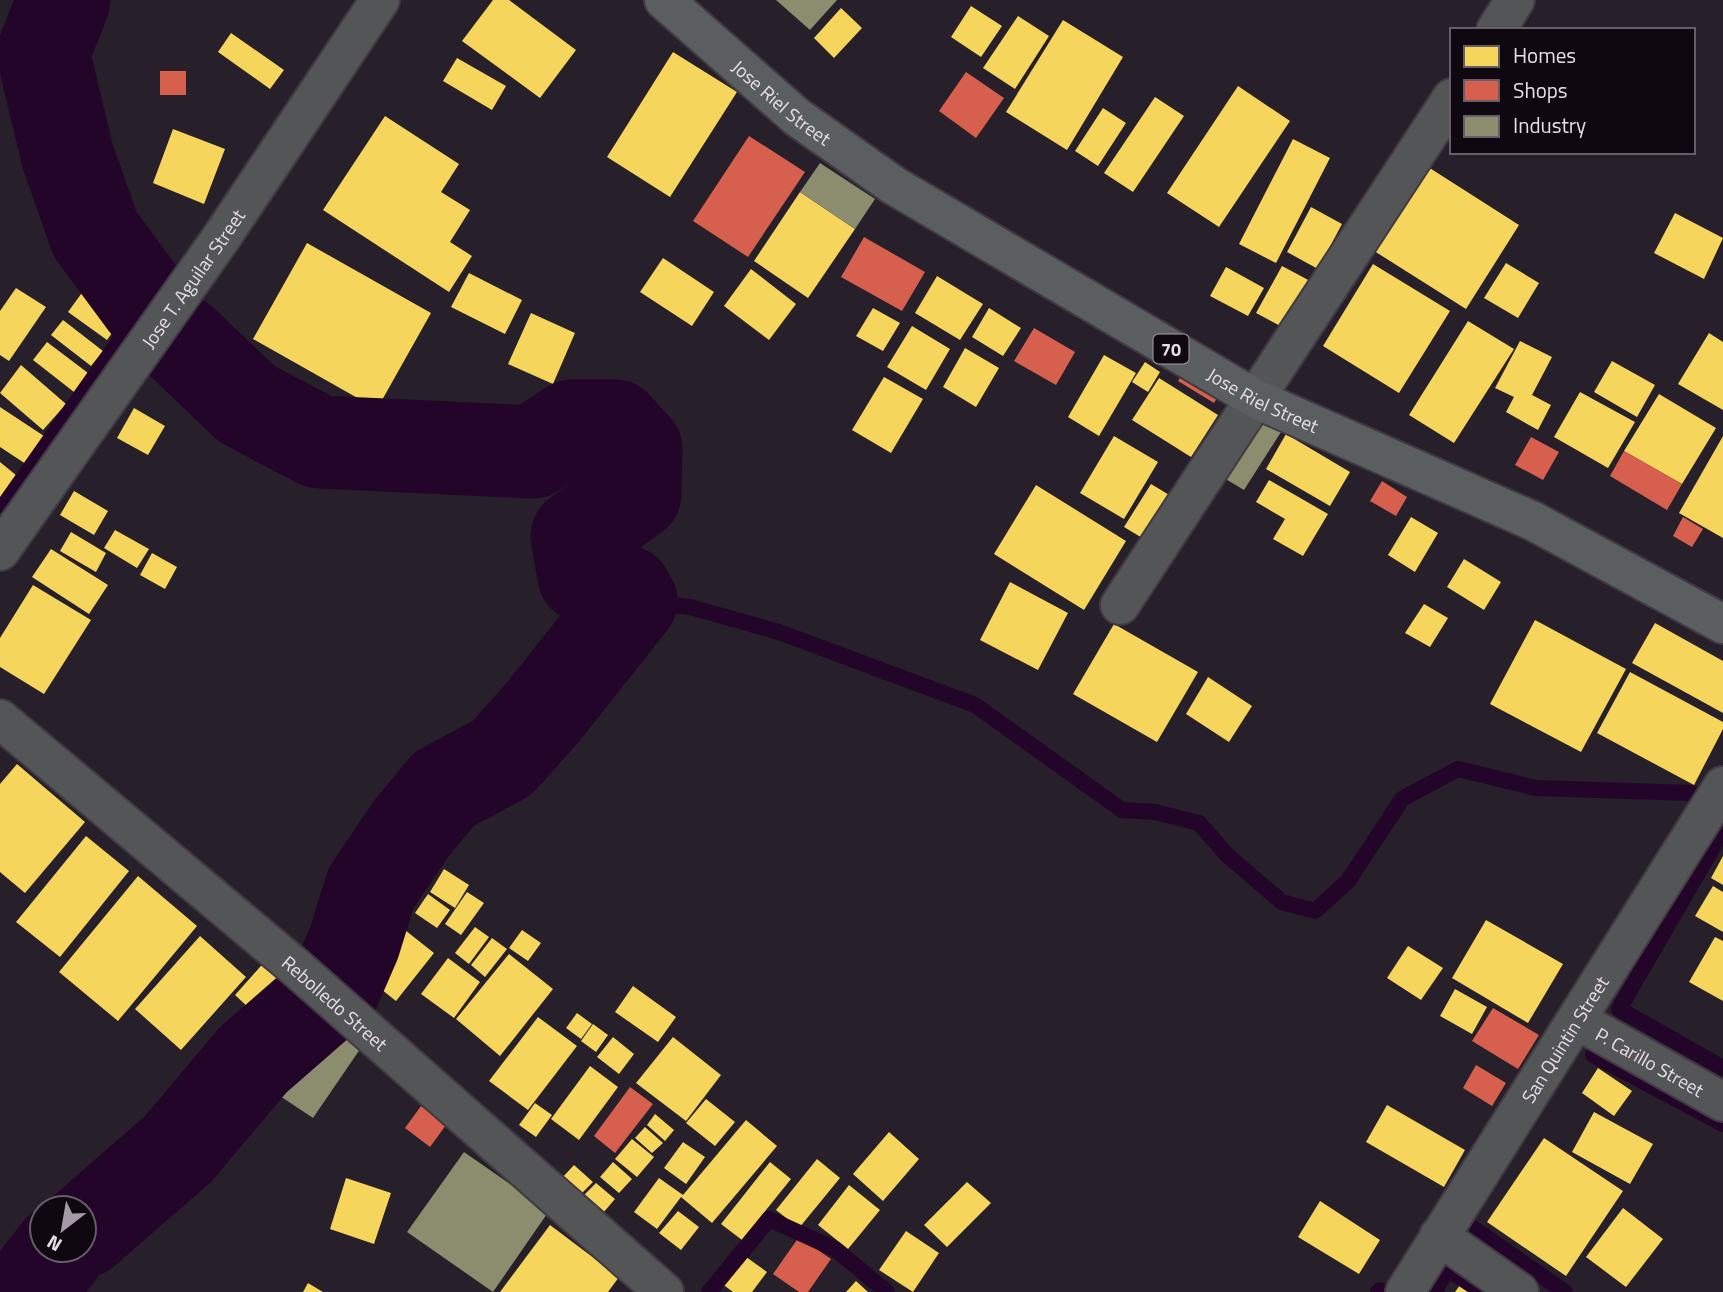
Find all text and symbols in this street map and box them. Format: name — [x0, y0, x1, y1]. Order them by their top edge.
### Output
legend — [1450, 28, 1695, 154]
text: Homes — [1513, 39, 1576, 71]
street label: Jose Riel Street — [726, 52, 838, 152]
text: Shops — [1513, 74, 1568, 106]
text: Industry — [1513, 109, 1586, 141]
street label: Jose T. Aguilar Street — [133, 202, 252, 354]
road number: 70 — [1154, 334, 1188, 363]
street label: Jose Riel Street — [1202, 359, 1324, 440]
street label: Rebolledo Street — [276, 947, 395, 1057]
street label: San Quintin Street — [1513, 969, 1615, 1108]
street label: P. Carillo Street — [1591, 1019, 1710, 1103]
north arrow — [28, 1194, 98, 1264]
text: N — [41, 1228, 67, 1260]

